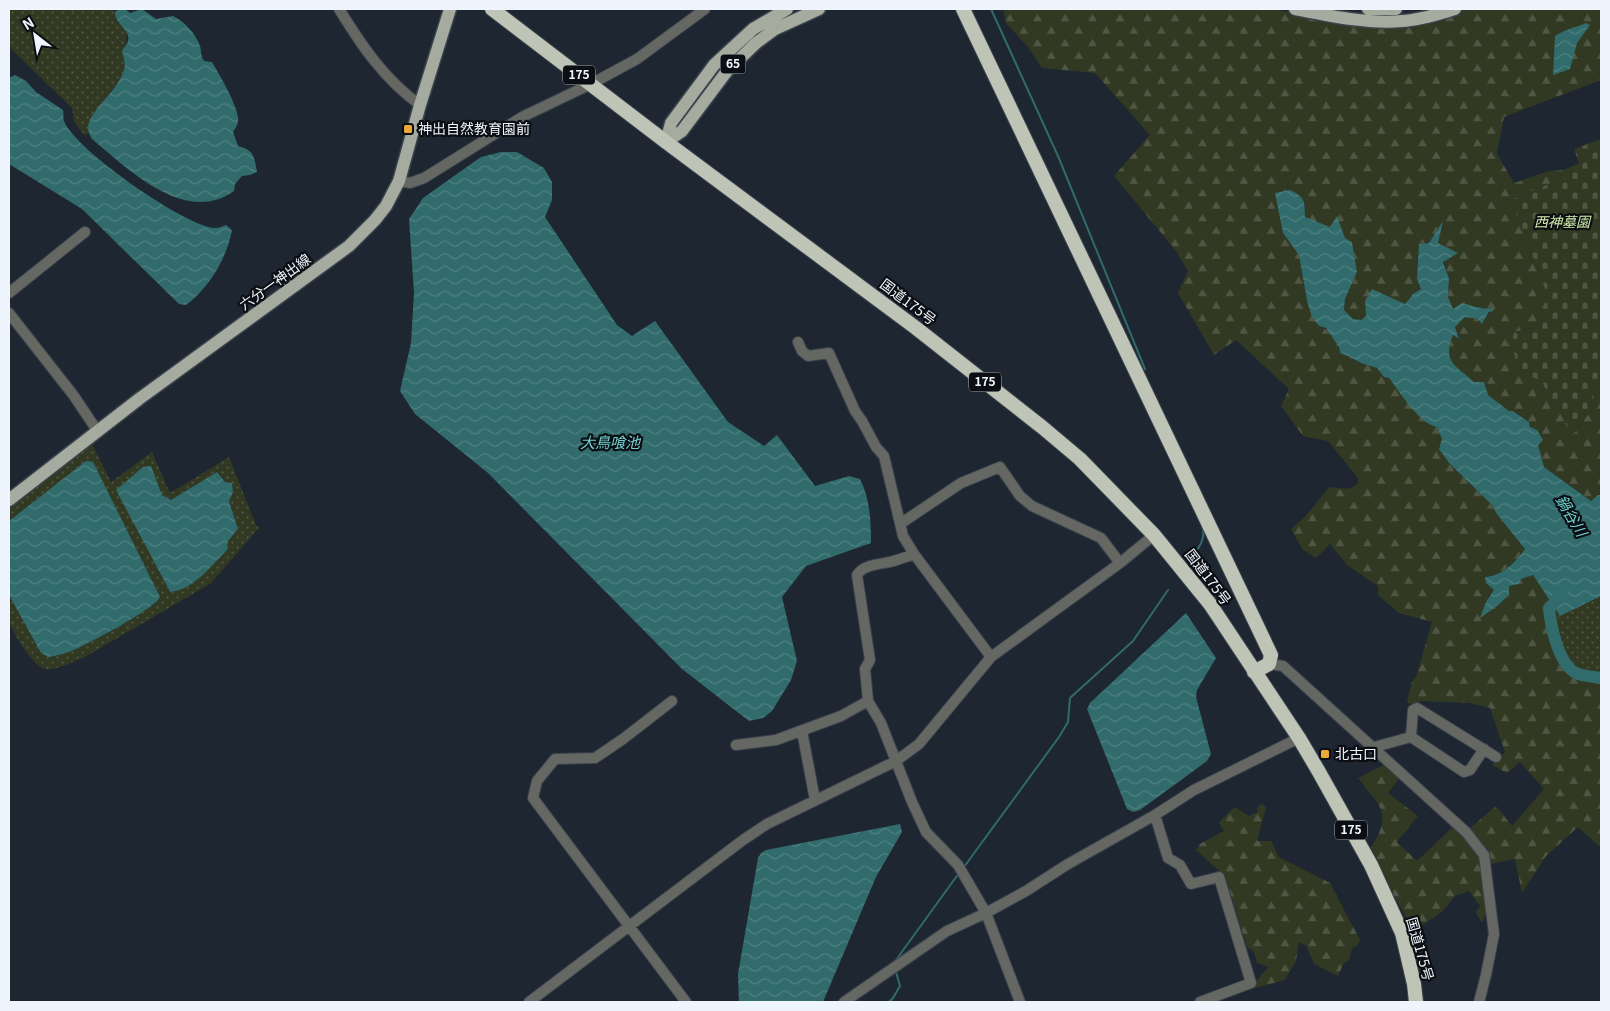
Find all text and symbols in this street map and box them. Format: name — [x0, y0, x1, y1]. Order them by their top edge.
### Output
north arrow — [10, 10, 60, 60]
text: N — [18, 12, 37, 34]
road number: 65 — [720, 54, 746, 74]
road number: 175 — [563, 66, 595, 84]
place label: 神出自然教育園前 — [418, 118, 530, 138]
marker: 神出自然教育園前 — [402, 123, 414, 135]
park label: 西神墓園 — [1534, 211, 1592, 231]
street label: 六分一神出線 — [235, 248, 314, 314]
street label: 国道175号 — [877, 274, 941, 329]
road number: 175 — [969, 372, 1001, 392]
water label: 大鳥喰池 — [580, 431, 642, 452]
water label: 鍋谷川 — [1552, 491, 1594, 542]
street label: 国道175号 — [1181, 544, 1236, 608]
place label: 北古口 — [1335, 743, 1377, 763]
marker: 北古口 — [1319, 748, 1331, 760]
road number: 175 — [1335, 820, 1367, 840]
street label: 国道175号 — [1402, 915, 1440, 983]

